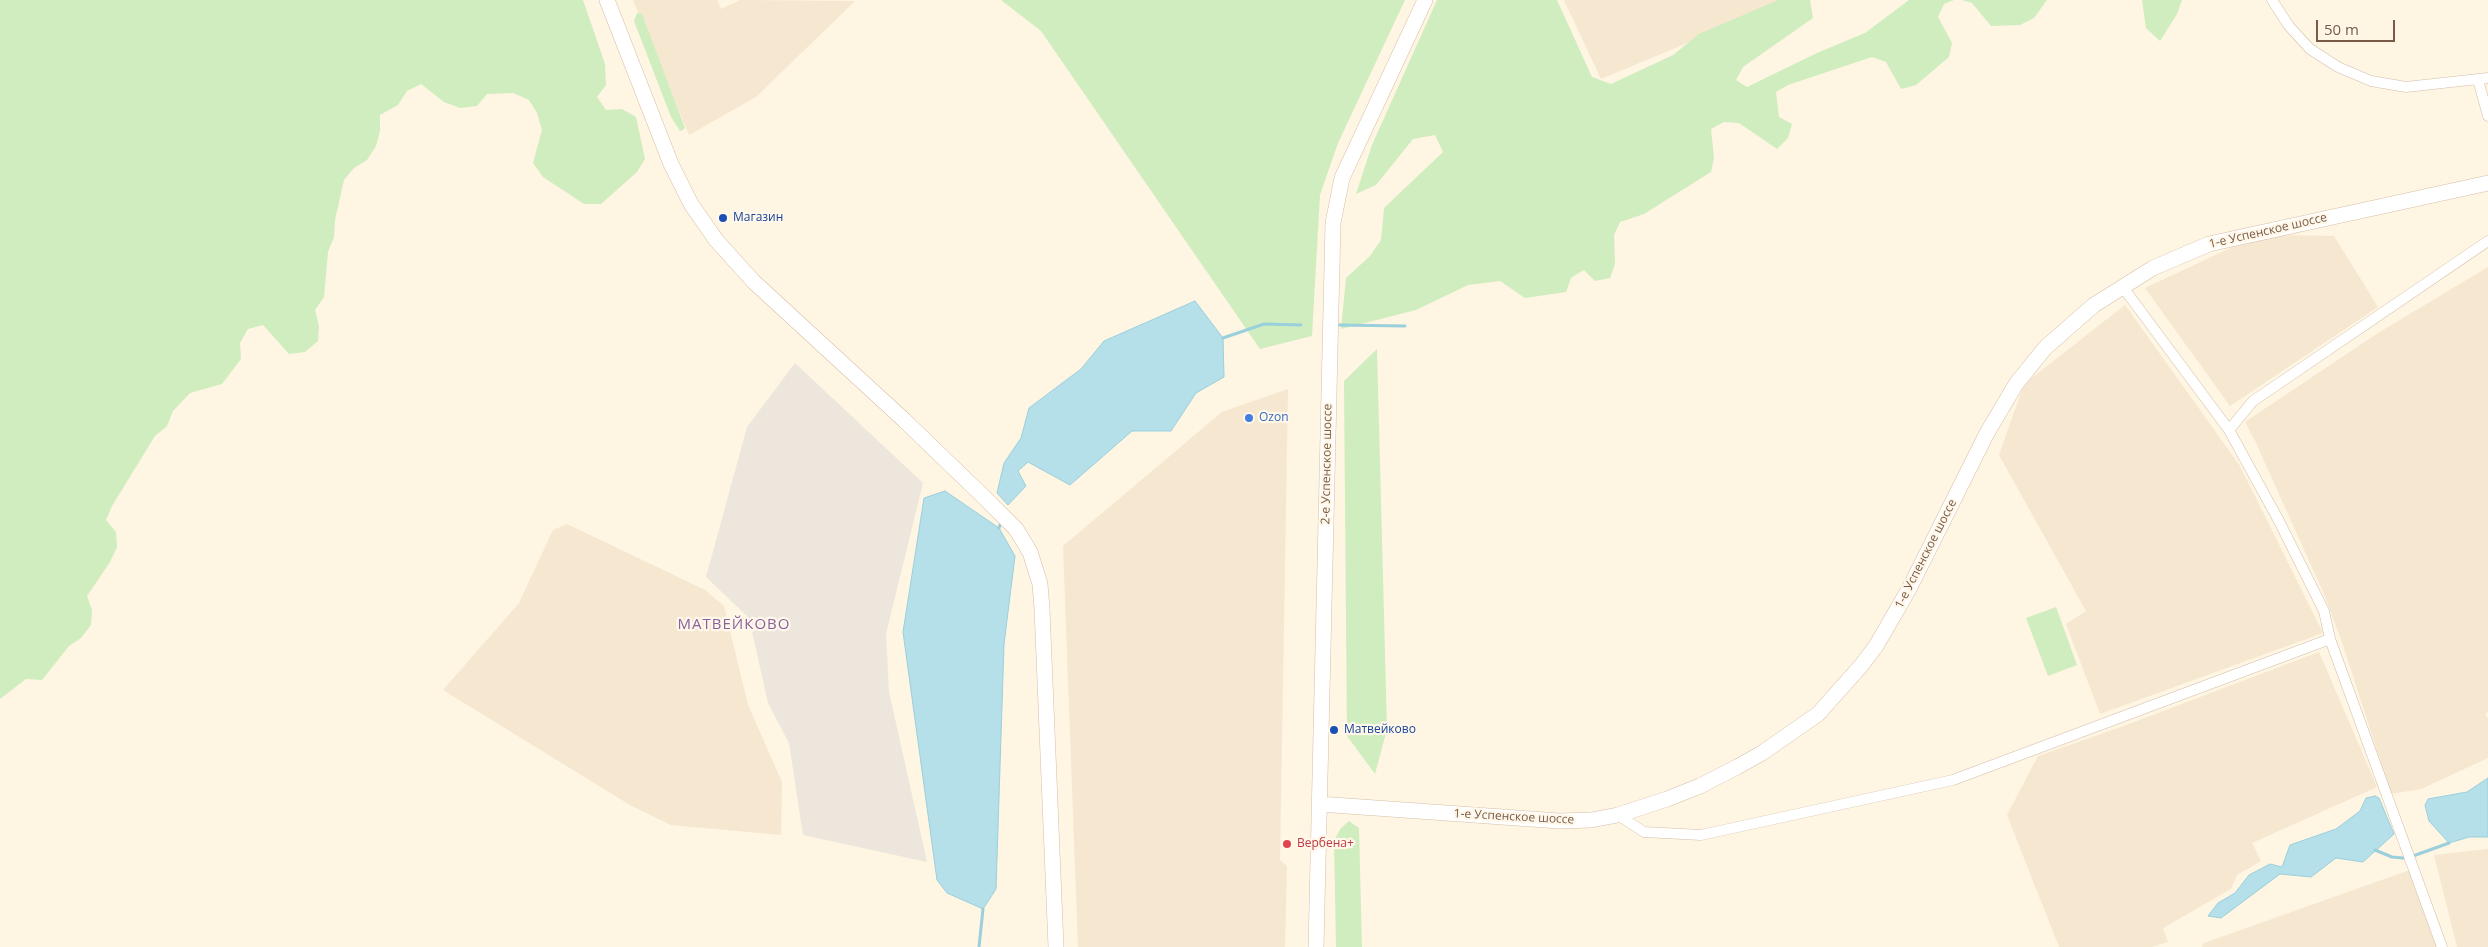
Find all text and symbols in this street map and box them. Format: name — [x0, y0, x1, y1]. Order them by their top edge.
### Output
scale bar — [2318, 10, 2397, 42]
text: 50 m — [2324, 19, 2359, 39]
street label: 1-е Успенское шоссе — [2208, 210, 2328, 252]
place label: Магазин — [733, 211, 783, 225]
marker: Магазин — [717, 212, 729, 224]
street label: 2-е Успенское шоссе — [1319, 404, 1335, 524]
place label: Ozon — [1259, 411, 1289, 425]
marker: Ozon — [1243, 412, 1255, 424]
street label: 1-е Успенское шоссе — [1892, 497, 1960, 611]
district label: МАТВЕЙКОВО — [676, 616, 792, 634]
place label: Матвейково — [1344, 723, 1416, 737]
marker: Матвейково — [1328, 724, 1340, 736]
street label: 1-е Успенское шоссе — [1453, 807, 1575, 827]
place label: Вербена+ — [1297, 837, 1354, 851]
marker: Вербена+ — [1281, 838, 1293, 850]

